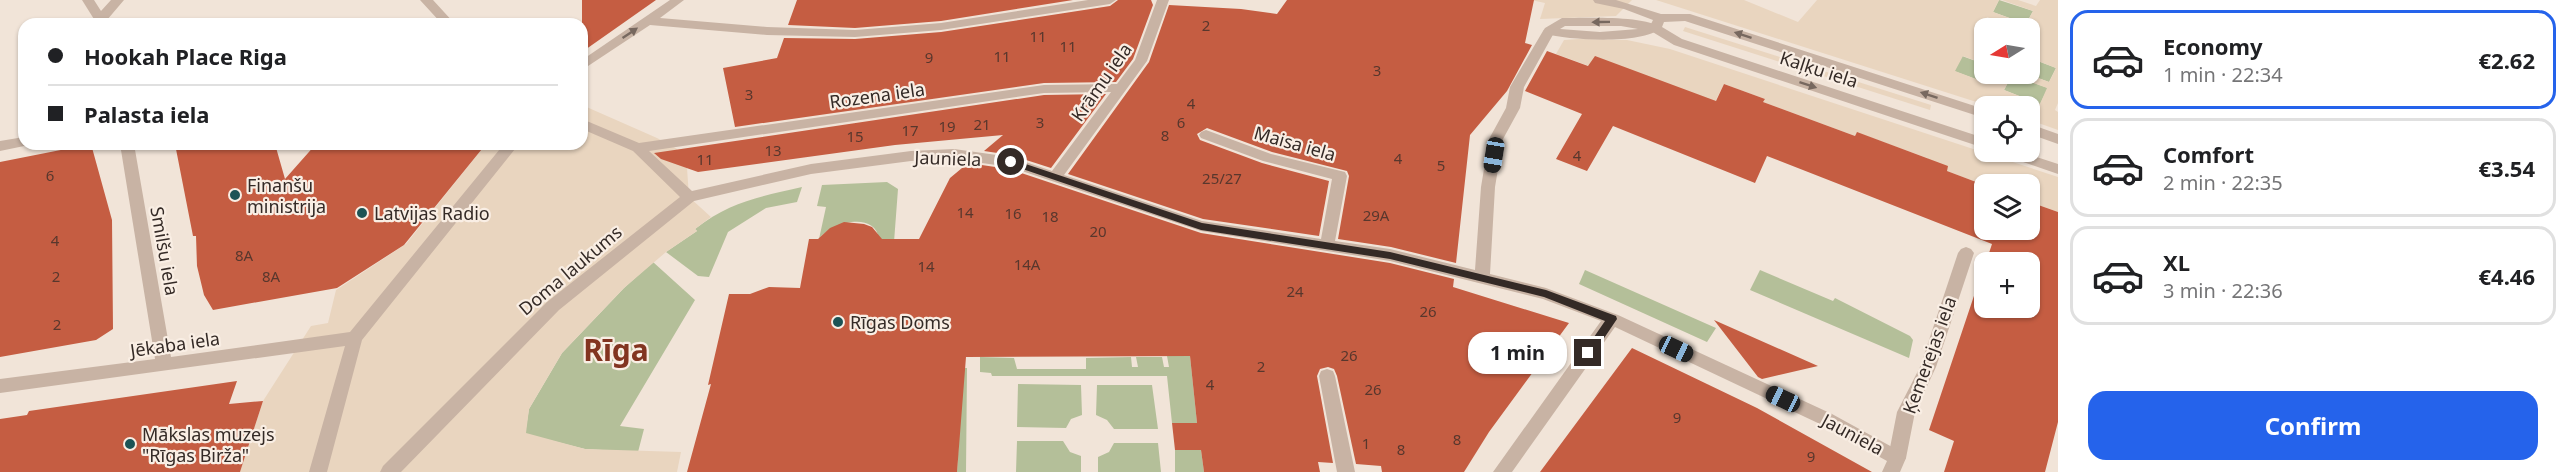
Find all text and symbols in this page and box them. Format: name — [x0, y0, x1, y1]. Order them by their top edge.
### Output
house number: 2 — [1202, 15, 1210, 35]
one-way arrow — [1592, 17, 1611, 27]
north arrow — [1974, 18, 2040, 84]
map controls — [1974, 18, 2040, 318]
house number: 11 — [1029, 26, 1047, 46]
one-way arrow — [622, 28, 639, 39]
one-way arrow — [1734, 30, 1752, 39]
text: Economy — [2163, 31, 2262, 61]
icon: car — [2091, 33, 2145, 87]
house number: 11 — [1059, 36, 1077, 56]
street label: Krāmu iela — [1065, 38, 1137, 126]
text: Hookah Place Riga — [84, 41, 287, 71]
street label: Kaļķu iela — [1777, 45, 1861, 93]
text: €2.62 — [2478, 45, 2535, 75]
house number: 11 — [993, 46, 1011, 66]
house number: 9 — [925, 47, 933, 67]
house number: 3 — [1373, 60, 1381, 80]
text: 1 min · 22:34 — [2163, 61, 2283, 88]
street label: Rozena iela — [828, 76, 926, 114]
one-way arrow — [1799, 80, 1817, 90]
house number: 3 — [745, 84, 753, 104]
one-way arrow — [1920, 90, 1938, 99]
house number: 4 — [1187, 93, 1196, 113]
button: locate — [1974, 96, 2040, 162]
text: Palasta iela — [84, 99, 210, 129]
house number: 3 — [1036, 112, 1044, 132]
house number: 6 — [1177, 112, 1185, 132]
house number: 21 — [973, 114, 991, 134]
house number: 19 — [938, 116, 956, 136]
house number: 17 — [901, 120, 919, 140]
street label: Maisa iela — [1251, 120, 1339, 166]
house number: 8 — [1161, 125, 1169, 145]
house number: 15 — [846, 126, 864, 146]
car — [1482, 136, 1506, 174]
text: Comfort — [2163, 139, 2254, 169]
house number: 13 — [764, 140, 782, 160]
icon: car — [2091, 141, 2145, 195]
street label: Jauniela — [912, 145, 982, 171]
house number: 4 — [1573, 145, 1582, 165]
route start — [997, 148, 1024, 175]
house number: 4 — [1394, 148, 1403, 168]
house number: 11 — [696, 149, 714, 169]
text: €3.54 — [2478, 153, 2535, 183]
house number: 5 — [1437, 155, 1445, 175]
house number: 6 — [46, 165, 54, 185]
house number: 25/27 — [1202, 168, 1242, 188]
text: 2 min · 22:35 — [2163, 169, 2283, 196]
place label: Finanšu ministrija — [247, 173, 326, 218]
button: layers — [1974, 174, 2040, 240]
marker: Finanšu ministrija — [228, 188, 242, 202]
place label: Latvijas Radio — [374, 201, 490, 225]
house number: 14 — [956, 202, 974, 222]
house number: 16 — [1004, 203, 1022, 223]
street label: Smilšu iela — [145, 205, 185, 297]
house number: 29A — [1363, 205, 1390, 225]
marker: Latvijas Radio — [355, 206, 369, 220]
house number: 18 — [1041, 206, 1059, 226]
street label: Doma laukums — [513, 220, 627, 320]
house number: 20 — [1089, 221, 1107, 241]
house number: 4 — [51, 230, 60, 250]
house number: 8A — [235, 245, 253, 265]
text: XL — [2163, 247, 2190, 277]
icon: car — [2091, 249, 2145, 303]
button: + — [1974, 252, 2040, 318]
house number: 14A — [1014, 254, 1041, 274]
house number: 14 — [917, 256, 935, 276]
text: €4.46 — [2478, 261, 2535, 291]
house number: 2 — [52, 266, 60, 286]
house number: 8A — [262, 266, 280, 286]
text: 3 min · 22:36 — [2163, 277, 2283, 304]
house number: 24 — [1286, 281, 1304, 301]
street label: Ķemerejas iela — [1897, 293, 1961, 417]
house number: 26 — [1419, 301, 1437, 321]
place label: Rīgas Doms — [850, 310, 950, 334]
house number: 2 — [53, 314, 61, 334]
marker: Rīgas Doms — [831, 315, 845, 329]
street label: Jēkaba iela — [127, 326, 221, 362]
district label: Rīga — [583, 329, 649, 370]
callout: 1 min — [1468, 332, 1567, 374]
car — [1656, 333, 1696, 365]
text: 1 min — [1490, 339, 1545, 366]
route end — [1574, 339, 1601, 366]
house number: 26 — [1340, 345, 1358, 365]
house number: 2 — [1257, 356, 1265, 376]
house number: 4 — [1206, 374, 1215, 394]
house number: 26 — [1364, 379, 1382, 399]
car — [1763, 383, 1803, 415]
button: Confirm — [2088, 391, 2538, 460]
house number: 9 — [1673, 407, 1681, 427]
street label: Jauniela — [1816, 407, 1888, 460]
place label: Mākslas muzejs "Rīgas Birža" — [142, 422, 275, 467]
house number: 8 — [1453, 429, 1461, 449]
house number: 1 — [1362, 433, 1370, 453]
marker: Mākslas muzejs "Rīgas Birža" — [123, 437, 137, 451]
house number: 8 — [1397, 439, 1405, 459]
house number: 9 — [1807, 446, 1815, 466]

